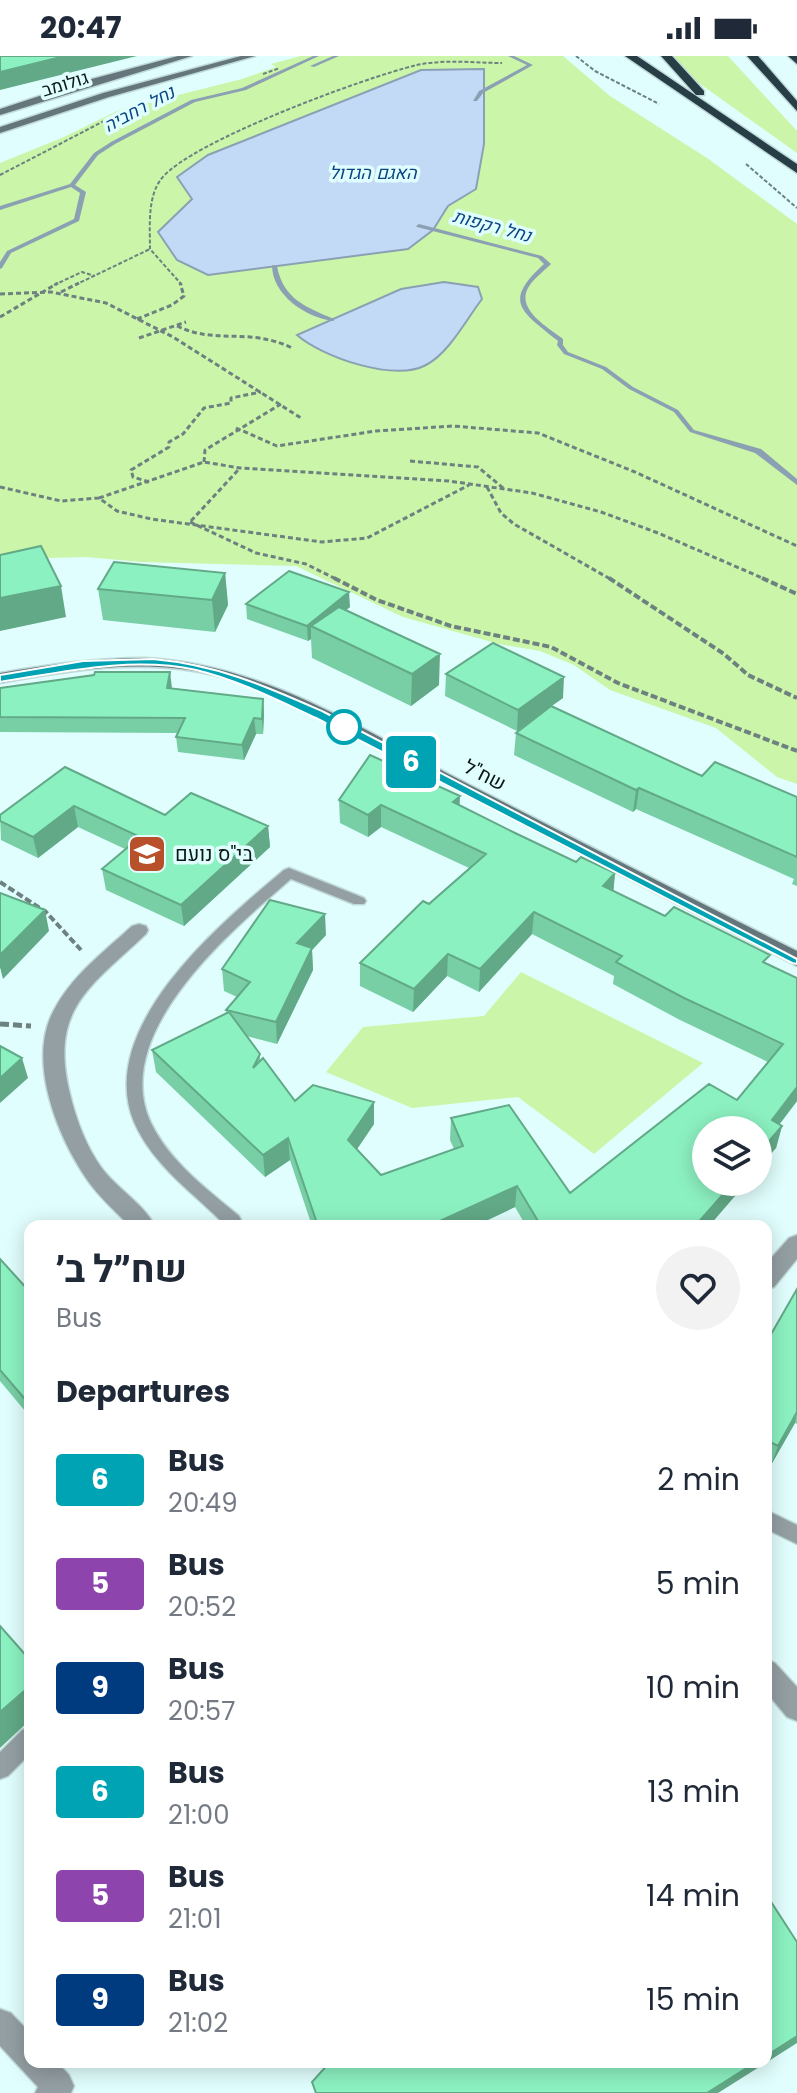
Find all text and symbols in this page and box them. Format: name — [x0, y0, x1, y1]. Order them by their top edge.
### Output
text: 20:47 — [40, 6, 122, 49]
street label: גולומב — [38, 65, 91, 102]
water label: נחל רחביה — [99, 79, 180, 138]
water label: האגם הגדול — [329, 160, 418, 185]
water label: נחל רקפות — [450, 203, 535, 248]
unlabelled marker — [327, 710, 361, 744]
line badge: 6 — [385, 736, 437, 788]
text: 6 — [402, 742, 420, 781]
street label: שח"ל — [459, 753, 511, 797]
school or university icon: בי"ס נועם — [126, 833, 168, 875]
place label: בי"ס נועם — [175, 840, 253, 868]
map controls — [692, 1116, 772, 1196]
button: layers — [692, 1116, 772, 1196]
text: שח״ל ב׳ — [56, 1242, 187, 1295]
button: heart — [656, 1246, 740, 1330]
text: Bus — [56, 1300, 102, 1336]
text: Departures — [56, 1370, 230, 1413]
text: Bus — [168, 1439, 225, 1482]
text: 2 min — [657, 1458, 740, 1501]
text: 6 — [91, 1460, 109, 1499]
text: 20:49 — [168, 1485, 238, 1521]
text: Bus — [168, 1543, 225, 1586]
text: 5 min — [656, 1562, 740, 1605]
text: 5 — [91, 1564, 109, 1603]
text: 20:52 — [168, 1589, 236, 1625]
text: Bus — [168, 1647, 225, 1690]
text: 10 min — [646, 1666, 740, 1709]
text: 9 — [91, 1668, 109, 1707]
text: 20:57 — [168, 1693, 235, 1729]
text: Bus — [168, 1751, 225, 1794]
text: 13 min — [647, 1770, 740, 1813]
text: 6 — [91, 1772, 109, 1811]
text: 21:00 — [168, 1797, 229, 1833]
text: Bus — [168, 1855, 225, 1898]
text: 14 min — [646, 1874, 740, 1917]
text: 5 — [91, 1876, 109, 1915]
text: 21:01 — [168, 1901, 221, 1937]
text: Bus — [168, 1959, 225, 2002]
text: 15 min — [646, 1978, 740, 2021]
text: 9 — [91, 1980, 109, 2019]
text: 21:02 — [168, 2005, 228, 2041]

